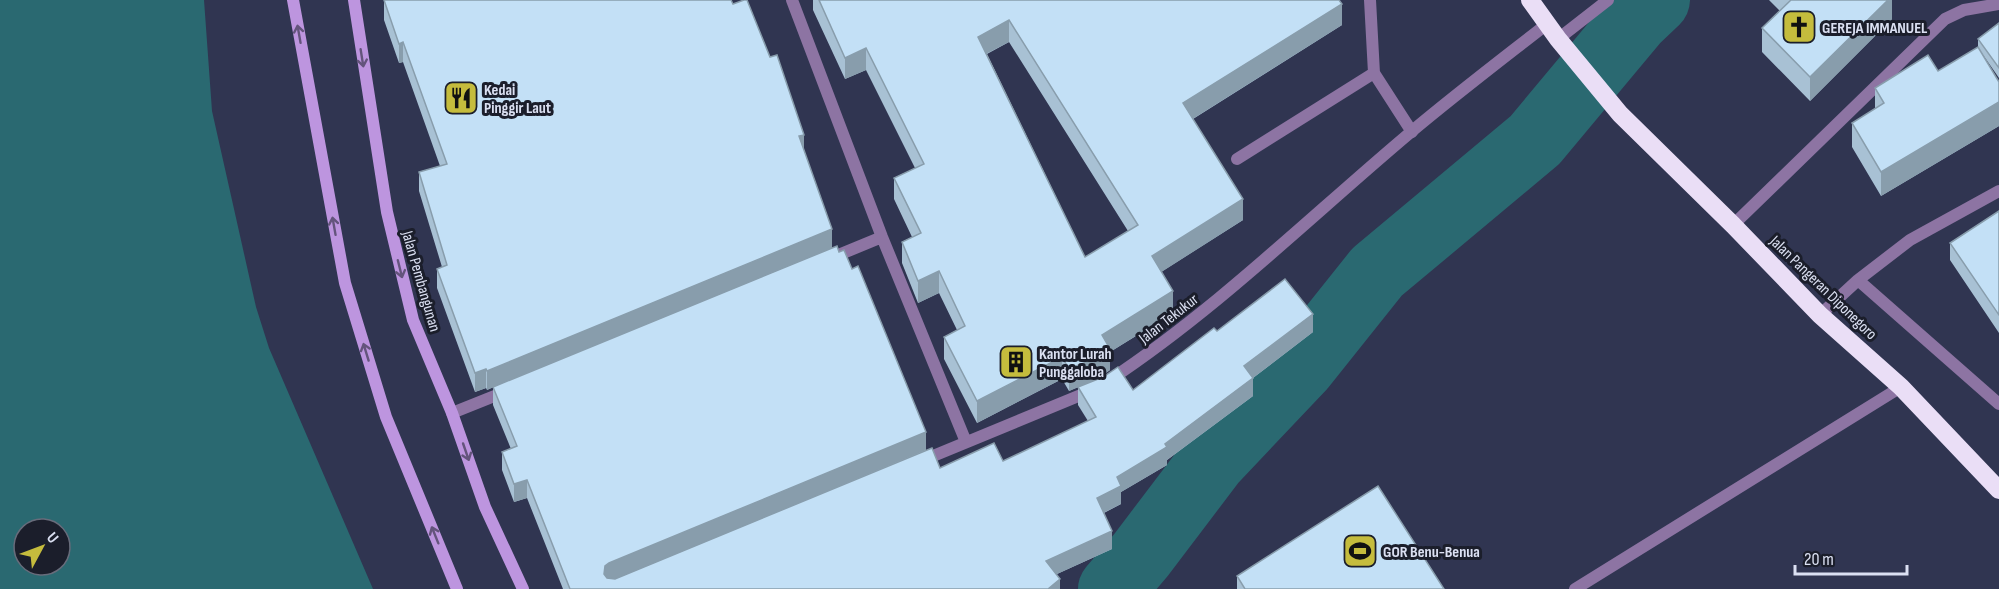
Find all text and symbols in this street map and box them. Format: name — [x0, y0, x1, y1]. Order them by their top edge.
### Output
church icon: GEREJA IMMANUEL — [1781, 9, 1817, 45]
place label: GEREJA IMMANUEL — [1822, 19, 1928, 38]
one-way arrow — [294, 25, 305, 44]
one-way arrow — [357, 48, 368, 67]
restaurant icon: Kedai Pinggir Laut — [443, 80, 479, 116]
place label: Kedai Pinggir Laut — [484, 81, 551, 118]
one-way arrow — [328, 217, 339, 236]
street label: Jalan Pembangunan — [397, 228, 444, 334]
street label: Jalan Pangeran Diponegoro — [1765, 231, 1880, 344]
one-way arrow — [395, 259, 407, 278]
street label: Jalan Tekukur — [1135, 290, 1203, 349]
one-way arrow — [360, 343, 371, 362]
building icon: Kantor Lurah Punggaloba — [998, 344, 1034, 380]
place label: Kantor Lurah Punggaloba — [1039, 345, 1112, 382]
one-way arrow — [461, 442, 472, 461]
north arrow — [12, 517, 72, 577]
one-way arrow — [429, 526, 440, 545]
text: U — [42, 529, 62, 548]
sports icon: GOR Benu-Benua — [1342, 533, 1378, 569]
scale bar — [1795, 538, 1908, 576]
place label: GOR Benu-Benua — [1383, 543, 1480, 562]
text: 20 m — [1804, 549, 1834, 570]

